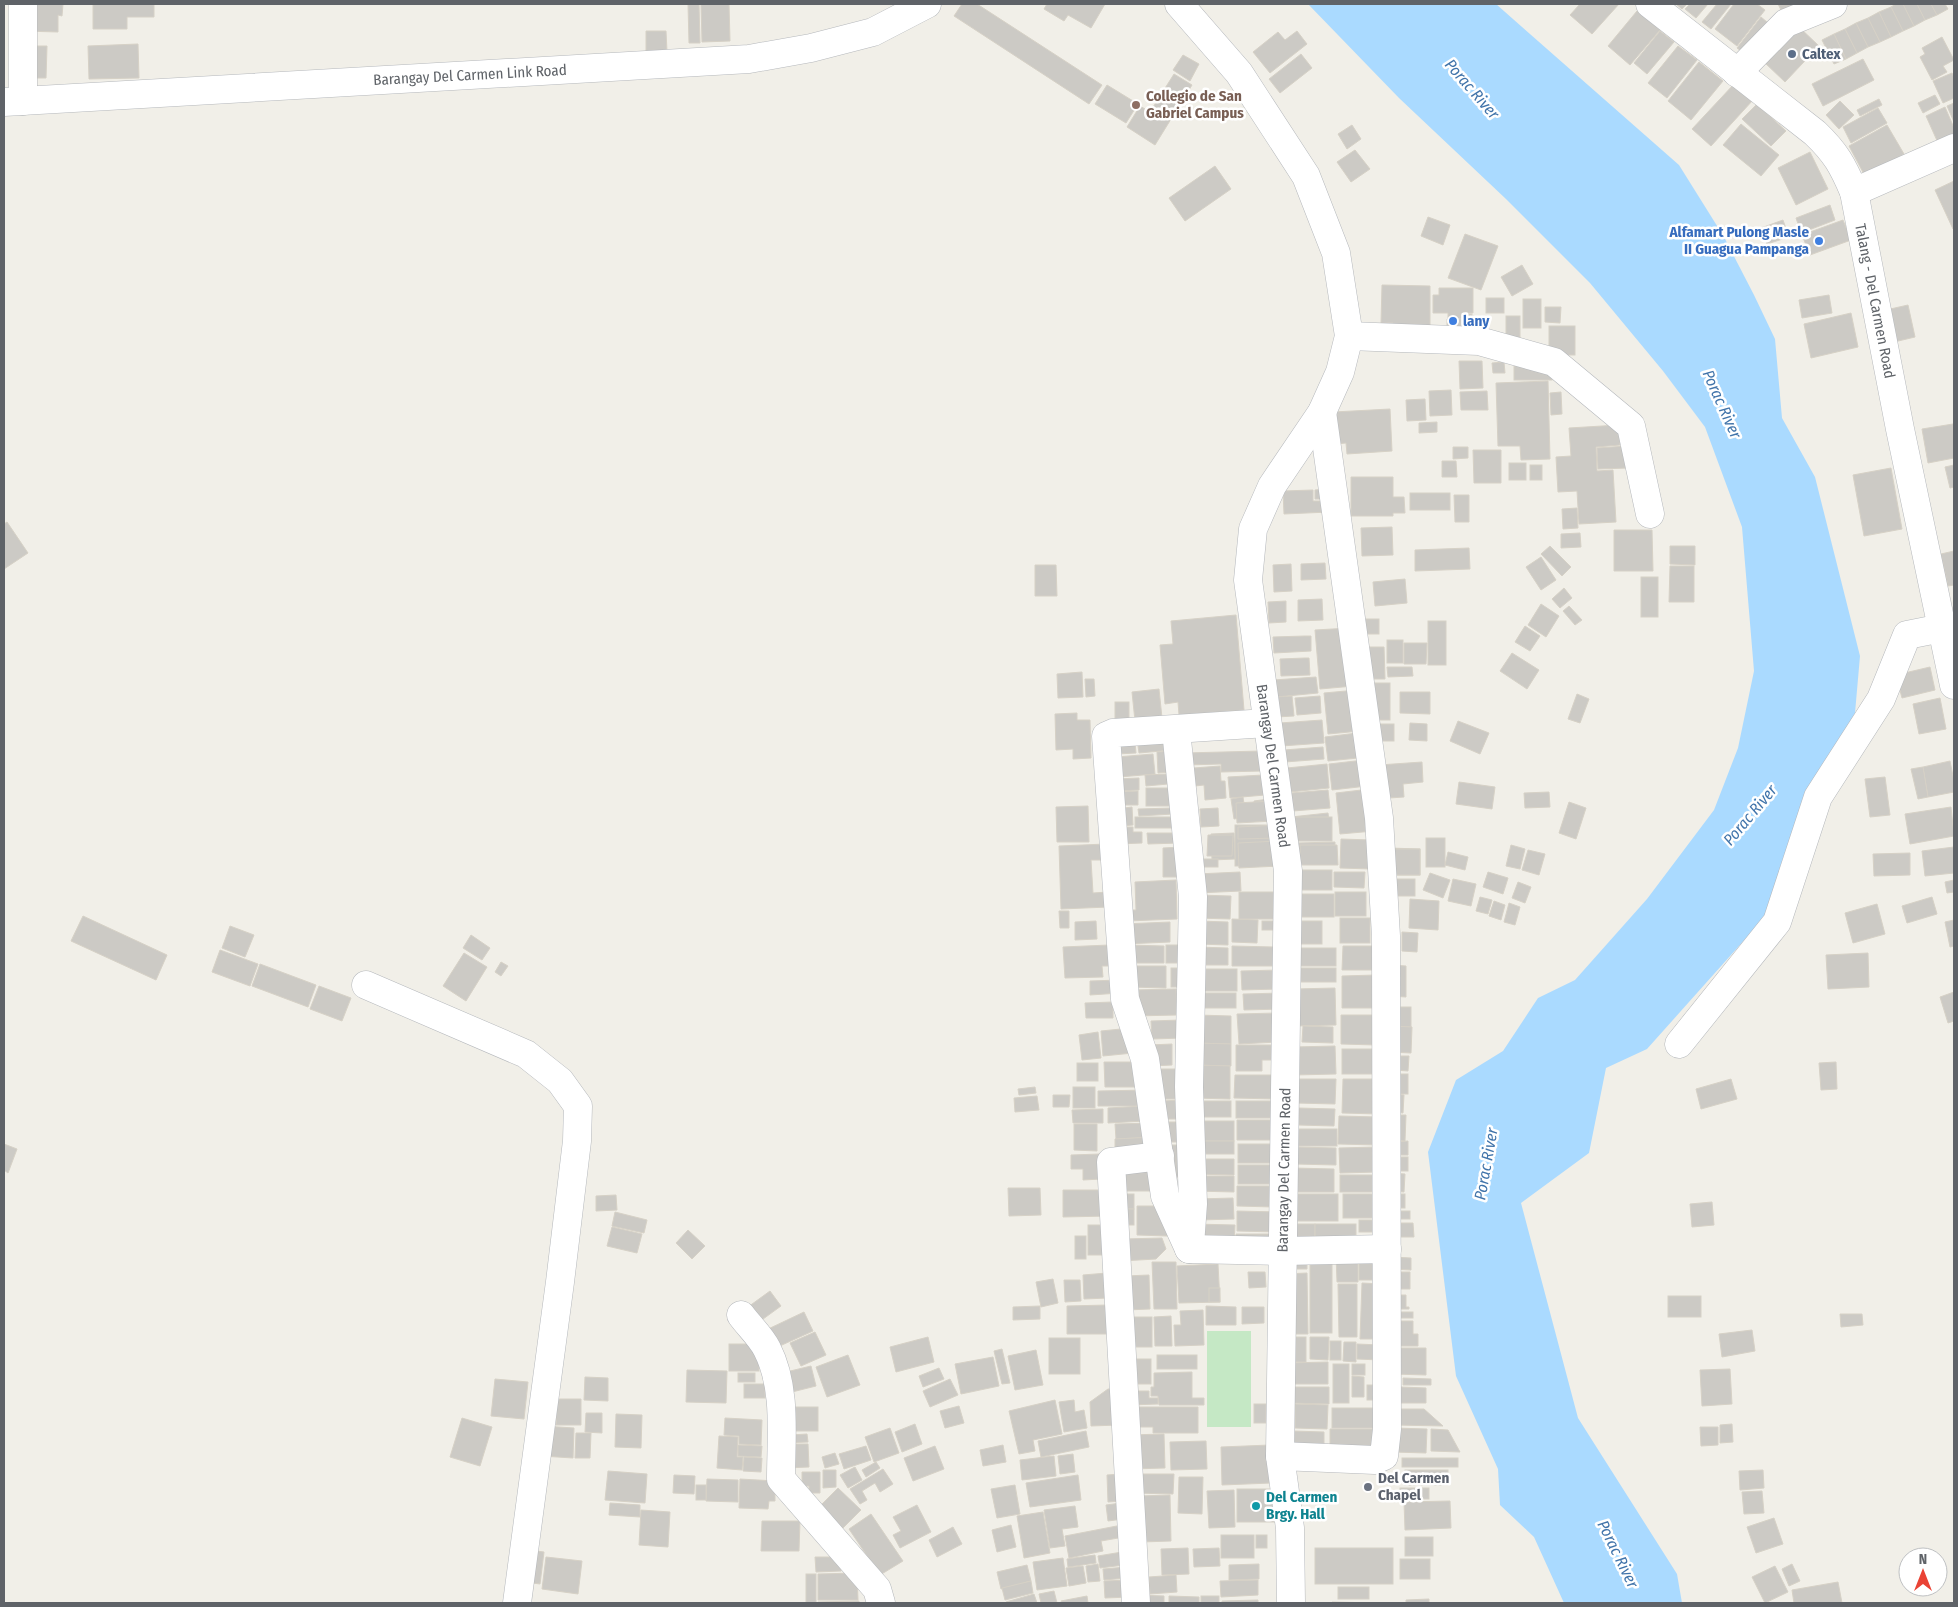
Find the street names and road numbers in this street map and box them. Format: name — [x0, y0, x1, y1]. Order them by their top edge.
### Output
street label: Barangay Del Carmen Link Road — [373, 61, 567, 89]
street label: Talang - Del Carmen Road — [1851, 222, 1899, 380]
street label: Barangay Del Carmen Road — [1253, 683, 1293, 849]
street label: Barangay Del Carmen Road — [1274, 1087, 1294, 1253]

